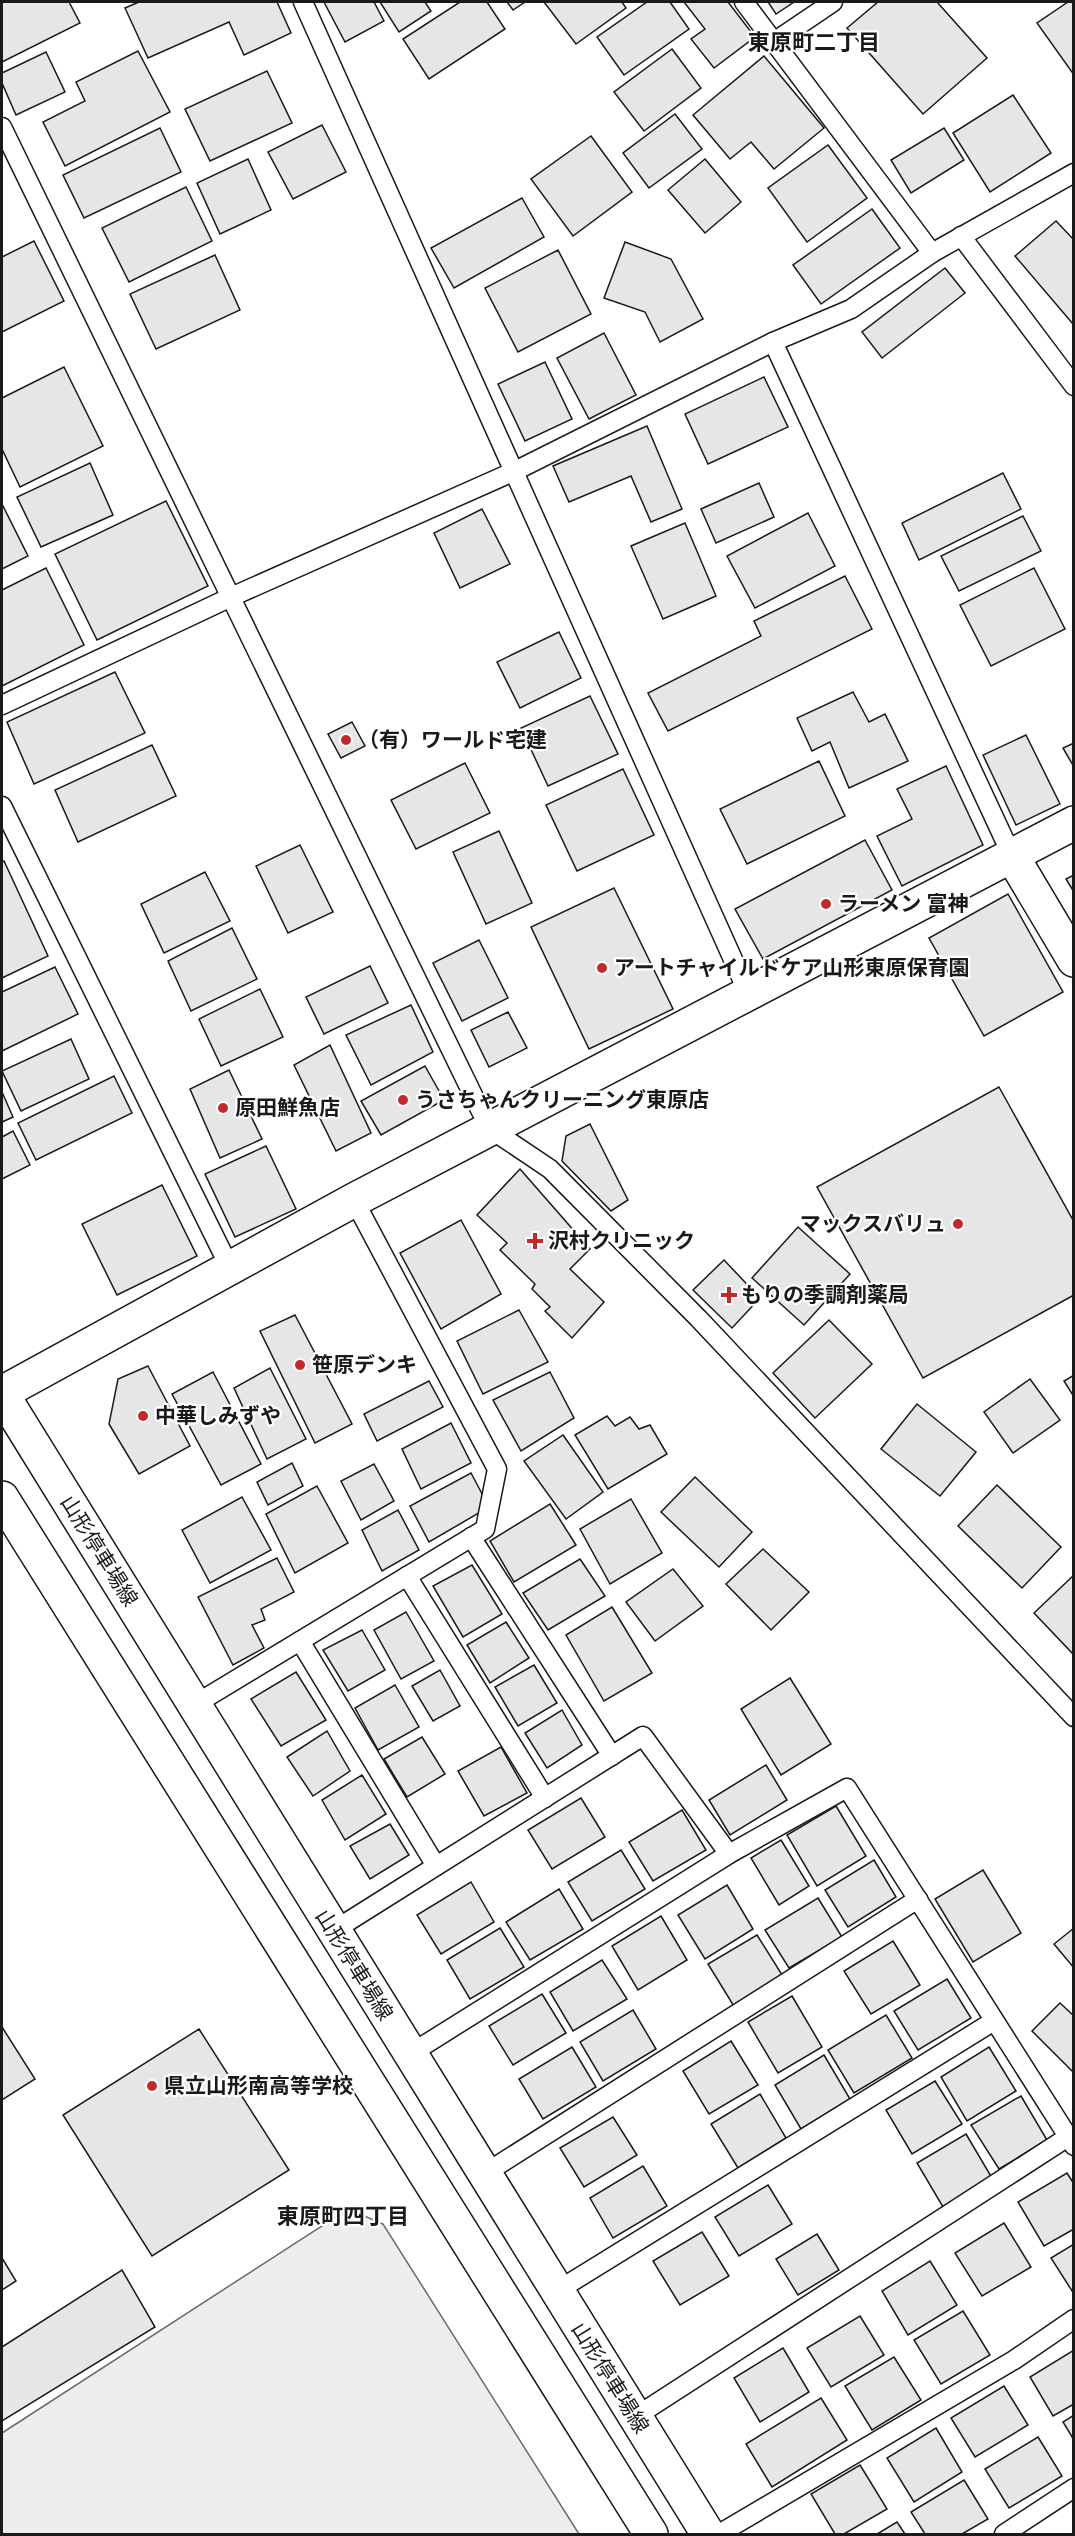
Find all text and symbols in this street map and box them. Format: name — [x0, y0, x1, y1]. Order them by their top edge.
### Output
district label: 東原町二丁目 — [748, 26, 880, 56]
place label: （有）ワールド宅建 — [358, 725, 547, 753]
marker: （有）ワールド宅建 — [339, 733, 353, 747]
place label: ラーメン 富神 — [838, 889, 969, 917]
marker: ラーメン 富神 — [819, 897, 833, 911]
place label: アートチャイルドケア山形東原保育園 — [614, 953, 970, 981]
marker: アートチャイルドケア山形東原保育園 — [595, 961, 609, 975]
place label: うさちゃんクリーニング東原店 — [415, 1085, 709, 1113]
place label: 原田鮮魚店 — [235, 1093, 340, 1121]
marker: うさちゃんクリーニング東原店 — [396, 1093, 410, 1107]
marker: 原田鮮魚店 — [216, 1101, 230, 1115]
place label: マックスバリュ — [800, 1209, 946, 1237]
marker: マックスバリュ — [951, 1217, 965, 1231]
place label: 沢村クリニック — [548, 1226, 695, 1254]
marker: 沢村クリニック — [526, 1232, 544, 1250]
place label: もりの季調剤薬局 — [741, 1280, 909, 1308]
marker: もりの季調剤薬局 — [722, 1288, 736, 1302]
place label: 笹原デンキ — [312, 1350, 417, 1378]
marker: 笹原デンキ — [293, 1358, 307, 1372]
place label: 中華しみずや — [155, 1401, 281, 1429]
marker: 中華しみずや — [136, 1409, 150, 1423]
street label: 山形停車場線 — [55, 1490, 145, 1611]
street label: 山形停車場線 — [310, 1904, 400, 2025]
place label: 県立山形南高等学校 — [164, 2071, 353, 2099]
marker: 県立山形南高等学校 — [145, 2079, 159, 2093]
district label: 東原町四丁目 — [277, 2200, 409, 2230]
street label: 山形停車場線 — [566, 2317, 656, 2438]

